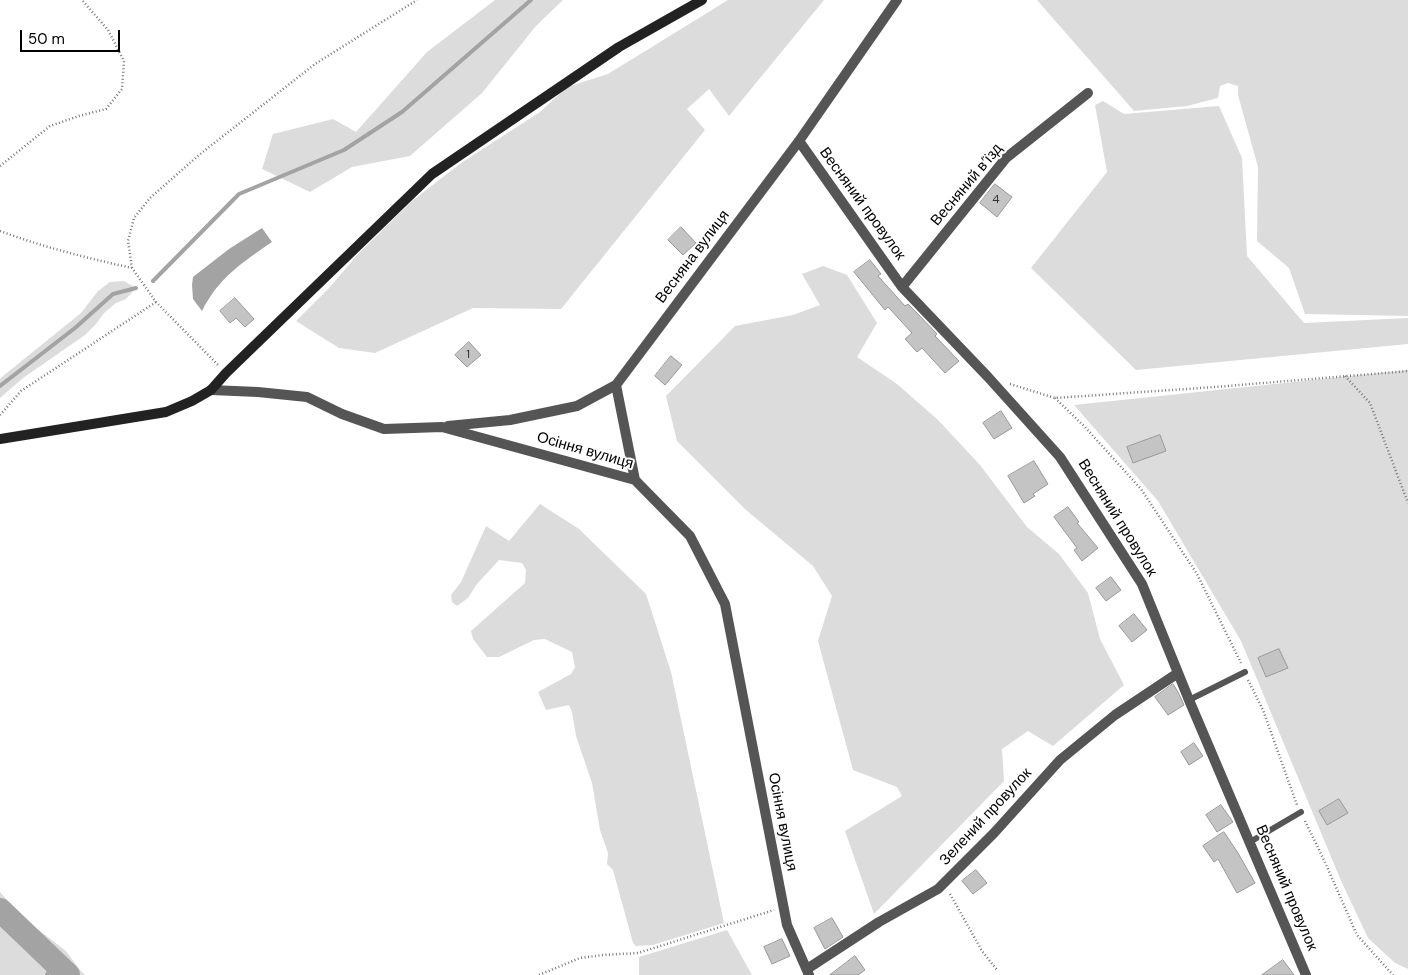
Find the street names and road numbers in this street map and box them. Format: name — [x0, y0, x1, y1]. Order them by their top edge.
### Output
street label: Весняний в’їзд — [927, 140, 1007, 230]
street label: Весняний провулок — [815, 144, 909, 264]
street label: Весняна вулиця — [652, 207, 734, 307]
street label: Осіння вулиця — [535, 429, 635, 473]
street label: Весняний провулок — [1074, 456, 1160, 580]
street label: Зелений провулок — [936, 765, 1036, 869]
street label: Осіння вулиця — [764, 771, 800, 873]
street label: Весняний провулок — [1251, 822, 1321, 954]

